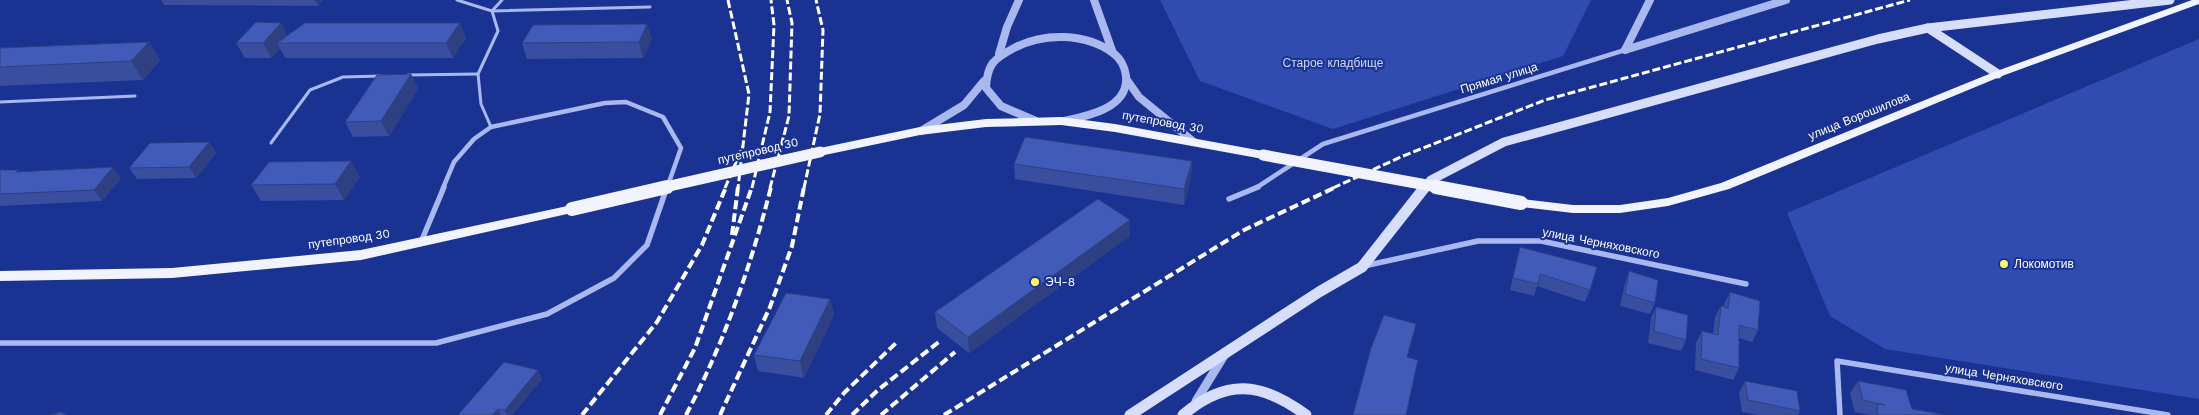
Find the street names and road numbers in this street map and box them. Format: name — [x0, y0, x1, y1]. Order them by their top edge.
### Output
street label: Прямая улица — [1459, 59, 1540, 96]
street label: улица Ворошилова — [1806, 89, 1912, 143]
street label: путепровод 30 — [1121, 108, 1205, 136]
street label: путепровод 30 — [716, 135, 800, 167]
street label: улица Черняховского — [1541, 225, 1661, 261]
street label: путепровод 30 — [307, 226, 391, 252]
street label: улица Черняховского — [1944, 361, 2064, 393]

